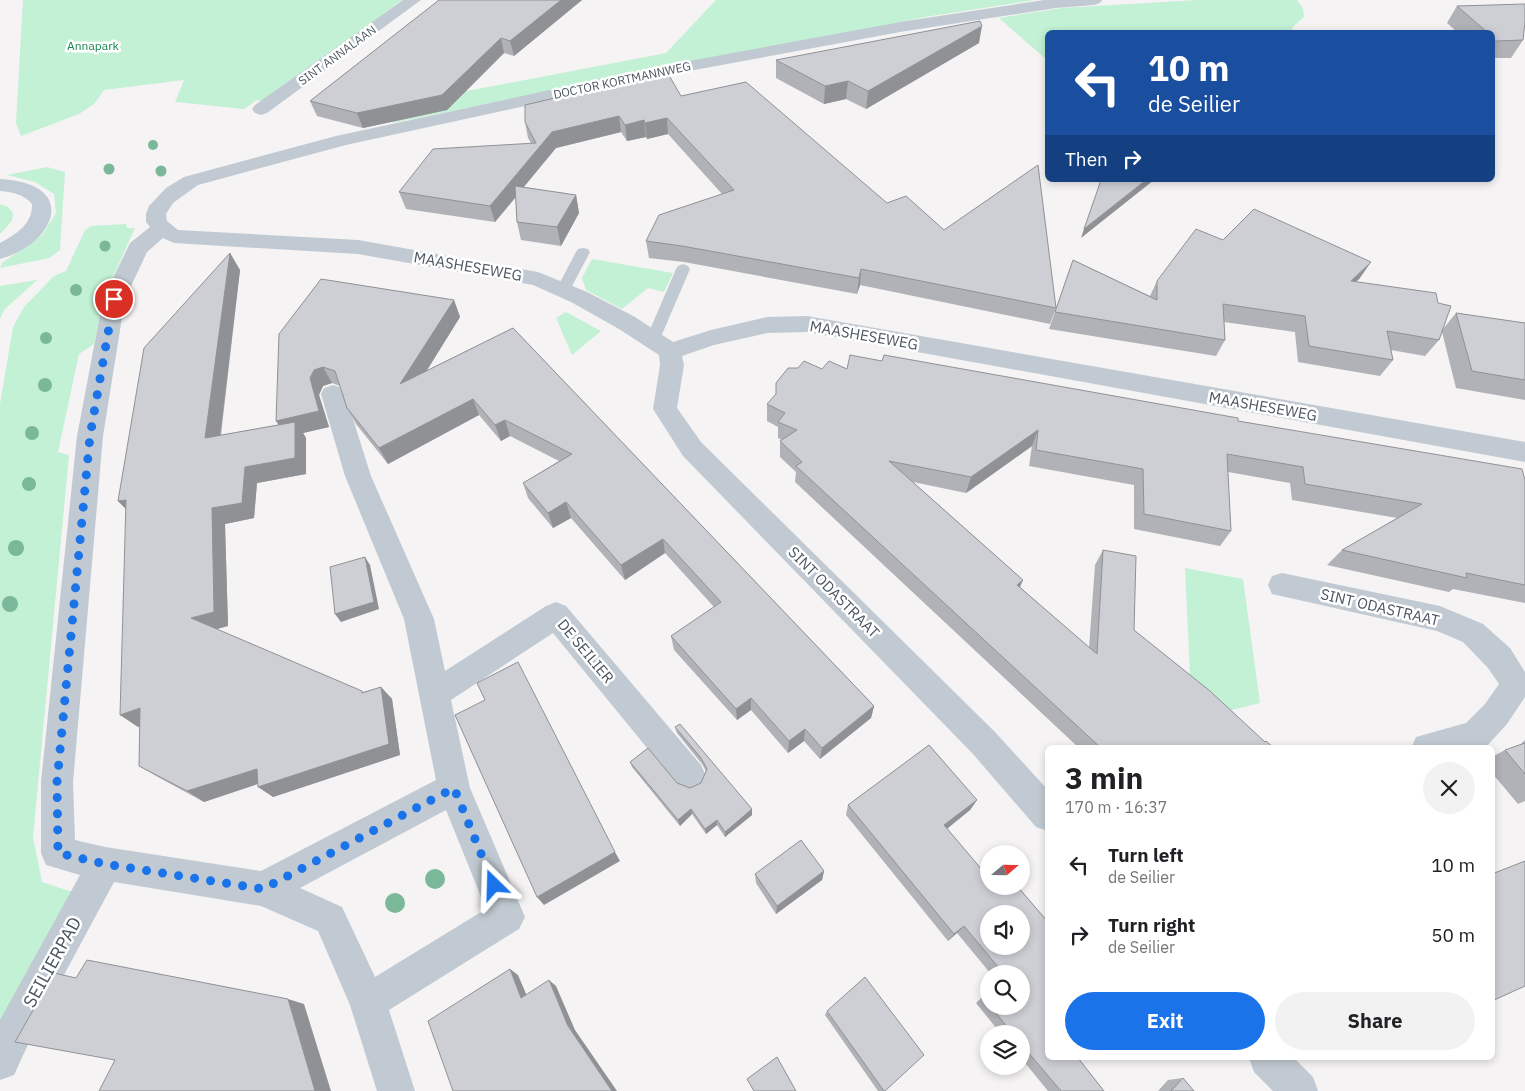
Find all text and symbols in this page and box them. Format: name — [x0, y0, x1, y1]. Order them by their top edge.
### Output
street label: SINT ANNALAAN — [295, 22, 379, 88]
park label: Annapark — [67, 38, 120, 53]
text: 10 m — [1148, 45, 1230, 91]
icon: left — [1065, 50, 1130, 115]
street label: DOCTOR KORTMANNWEG — [552, 58, 692, 102]
text: de Seilier — [1148, 89, 1240, 118]
icon: right — [1118, 145, 1146, 173]
text: Then — [1065, 147, 1108, 171]
street label: MAASHESEWEG — [412, 247, 524, 285]
pin — [93, 278, 135, 320]
icon: arrive — [100, 285, 128, 313]
street label: MAASHESEWEG — [808, 316, 920, 354]
street label: MAASHESEWEG — [1207, 387, 1319, 425]
street label: SINT ODASTRAAT — [784, 542, 884, 642]
street label: SINT ODASTRAAT — [1319, 584, 1442, 630]
street label: DE SEILIER — [554, 615, 618, 687]
text: 3 min — [1065, 758, 1143, 797]
button: close — [1423, 762, 1475, 814]
text: 170 m · 16:37 — [1065, 797, 1167, 817]
text: Turn left — [1108, 843, 1184, 867]
north arrow — [980, 845, 1030, 895]
map controls — [980, 845, 1030, 1075]
icon: left — [1065, 851, 1093, 879]
text: 10 m — [1431, 853, 1475, 877]
position arrow — [467, 858, 519, 910]
text: de Seilier — [1108, 867, 1175, 887]
button: sound — [980, 905, 1030, 955]
street label: SEILIERPAD — [18, 913, 86, 1011]
text: Turn right — [1108, 913, 1195, 937]
icon: right — [1065, 921, 1093, 949]
text: 50 m — [1431, 923, 1475, 947]
text: de Seilier — [1108, 937, 1175, 957]
button: search — [980, 965, 1030, 1015]
button: Exit — [1065, 992, 1265, 1050]
button: Share — [1275, 992, 1475, 1050]
button: layers — [980, 1025, 1030, 1075]

